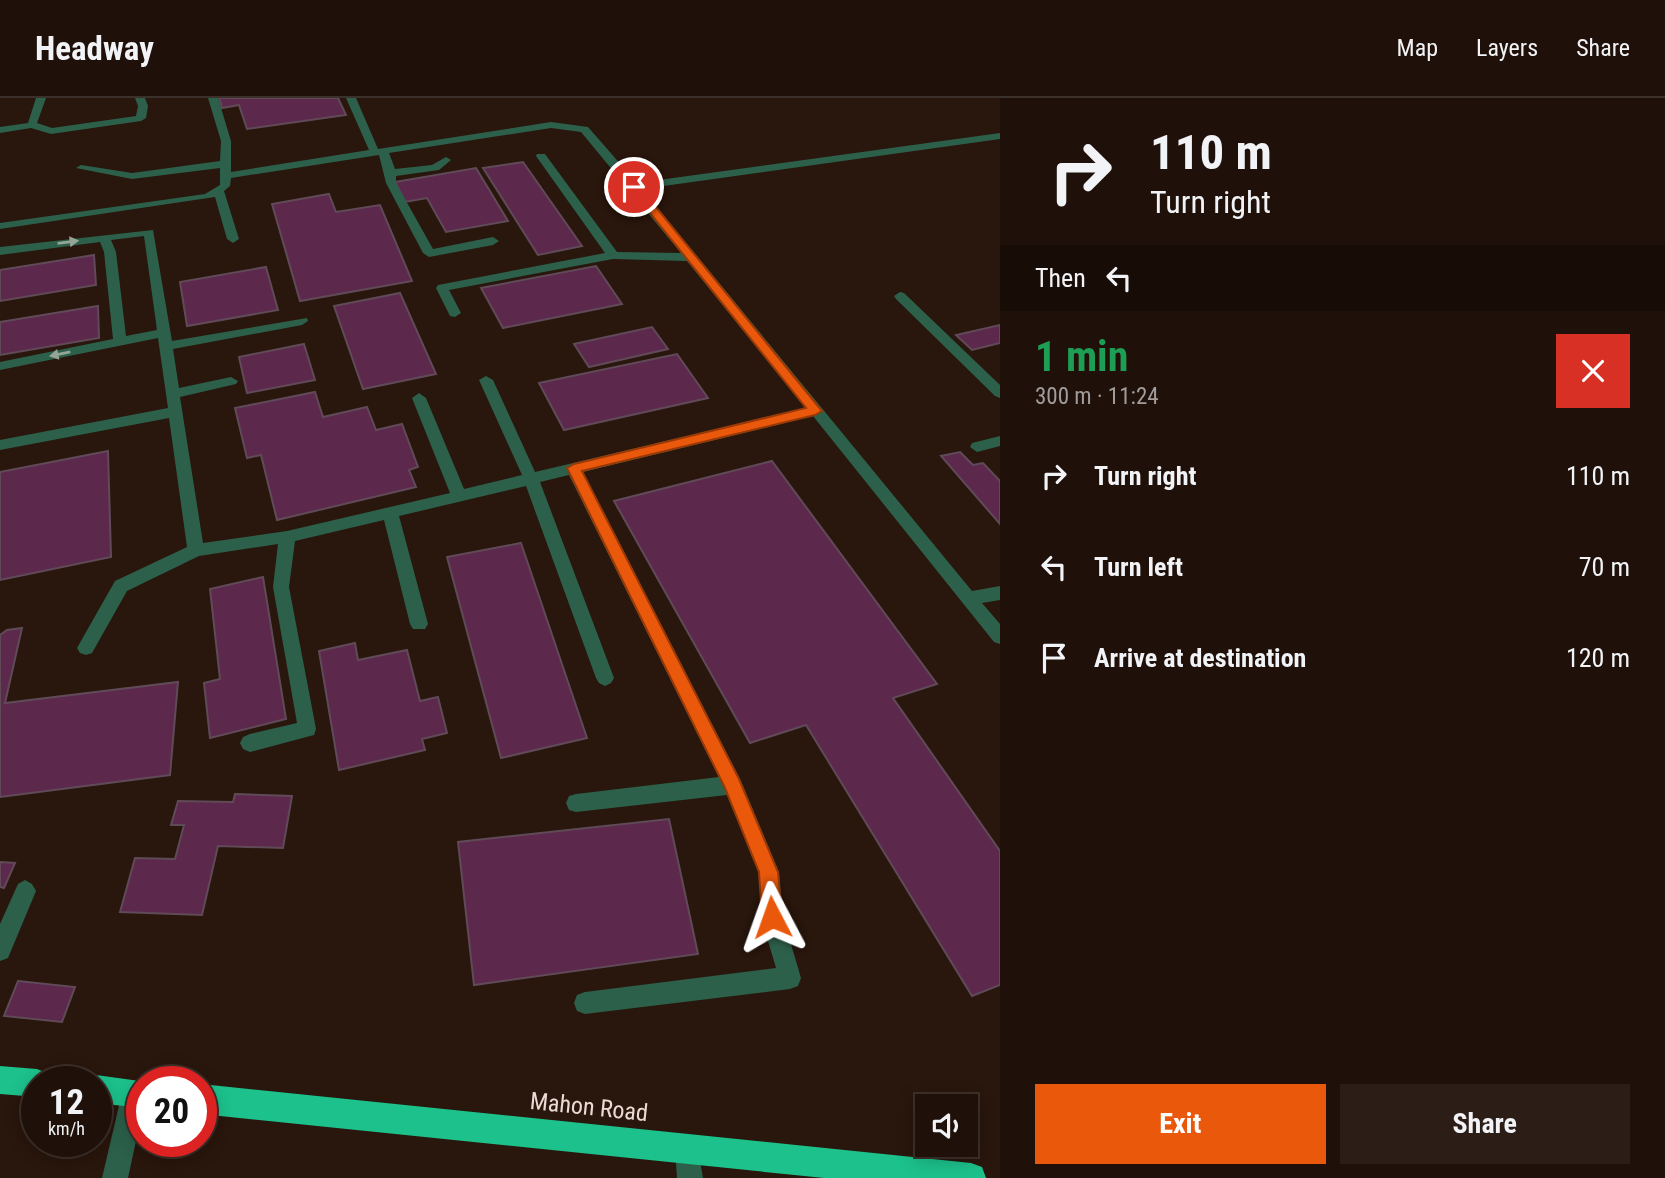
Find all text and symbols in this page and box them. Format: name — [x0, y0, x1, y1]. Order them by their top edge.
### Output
text: Headway — [35, 29, 154, 68]
text: Map — [1397, 34, 1438, 62]
text: Layers — [1476, 34, 1538, 62]
text: Share — [1576, 34, 1630, 62]
text: 110 m — [1150, 124, 1272, 181]
icon: right — [1035, 126, 1126, 217]
pin — [604, 157, 664, 217]
icon: arrive — [615, 168, 653, 206]
text: Turn right — [1150, 183, 1271, 221]
one-way arrow — [57, 236, 79, 247]
icon: left — [1100, 259, 1138, 297]
text: Then — [1035, 263, 1086, 293]
text: 1 min — [1035, 332, 1128, 381]
button: close — [1556, 334, 1630, 408]
one-way arrow — [49, 348, 71, 359]
text: 300 m · 11:24 — [1035, 383, 1159, 410]
icon: right — [1035, 457, 1073, 495]
text: Turn right — [1094, 461, 1196, 491]
text: 110 m — [1566, 461, 1630, 491]
icon: left — [1035, 548, 1073, 586]
text: Turn left — [1094, 552, 1183, 582]
text: 70 m — [1579, 552, 1630, 582]
icon: arrive — [1035, 639, 1073, 677]
text: Arrive at destination — [1094, 643, 1306, 673]
text: 120 m — [1566, 643, 1630, 673]
position arrow — [735, 880, 809, 954]
speed limit sign: 20 — [126, 1066, 217, 1157]
text: 12 — [49, 1082, 84, 1123]
button: Exit — [1035, 1084, 1326, 1164]
button: Share — [1340, 1084, 1630, 1164]
street label: Mahon Road — [529, 1087, 649, 1127]
map controls — [915, 1094, 978, 1157]
button: sound — [915, 1094, 978, 1157]
text: km/h — [48, 1118, 85, 1139]

